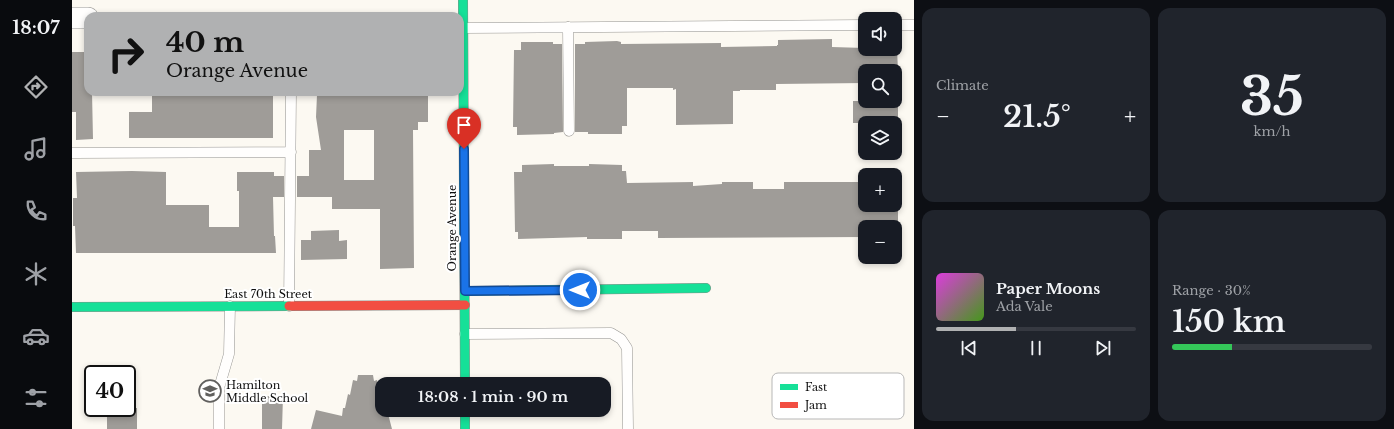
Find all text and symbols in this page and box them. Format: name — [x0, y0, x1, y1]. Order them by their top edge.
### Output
map controls — [858, 12, 902, 264]
button: sound — [858, 12, 902, 56]
text: 18:07 — [12, 17, 60, 39]
text: 40 m — [166, 25, 244, 60]
icon: right — [100, 28, 152, 80]
text: Orange Avenue — [166, 60, 308, 82]
button: search — [858, 64, 902, 108]
text: 35 — [1240, 65, 1304, 129]
icon: directions — [22, 73, 50, 101]
text: Climate — [936, 77, 989, 94]
text: 21.5° — [1003, 98, 1071, 135]
text: − — [936, 103, 950, 130]
text: + — [1124, 103, 1136, 130]
pin — [447, 108, 481, 149]
icon: arrive — [453, 114, 475, 136]
button: layers — [858, 116, 902, 160]
text: km/h — [1254, 123, 1290, 140]
icon: music — [22, 135, 50, 163]
button: + — [858, 168, 902, 212]
street label: Orange Avenue — [445, 185, 459, 271]
icon: phone — [22, 197, 50, 225]
button: − — [858, 220, 902, 264]
icon: climate — [22, 260, 50, 288]
position arrow — [559, 269, 601, 311]
text: Paper Moons — [996, 279, 1100, 298]
text: Range · 30% — [1172, 282, 1251, 299]
street label: East 70th Street — [224, 287, 313, 301]
text: Ada Vale — [996, 298, 1053, 315]
text: 150 km — [1172, 303, 1286, 340]
icon: car — [22, 322, 50, 350]
icon: previous — [958, 337, 980, 359]
icon: pause — [1025, 337, 1047, 359]
icon: next — [1092, 337, 1114, 359]
speed limit sign: 40 — [84, 365, 136, 417]
legend — [772, 373, 904, 419]
school or university icon: Hamilton Middle School — [197, 378, 223, 404]
place label: Hamilton Middle School — [226, 378, 309, 405]
text: Fast — [805, 380, 828, 394]
icon: filters — [22, 384, 50, 412]
text: 18:08 · 1 min · 90 m — [418, 387, 568, 406]
text: Jam — [803, 398, 827, 412]

